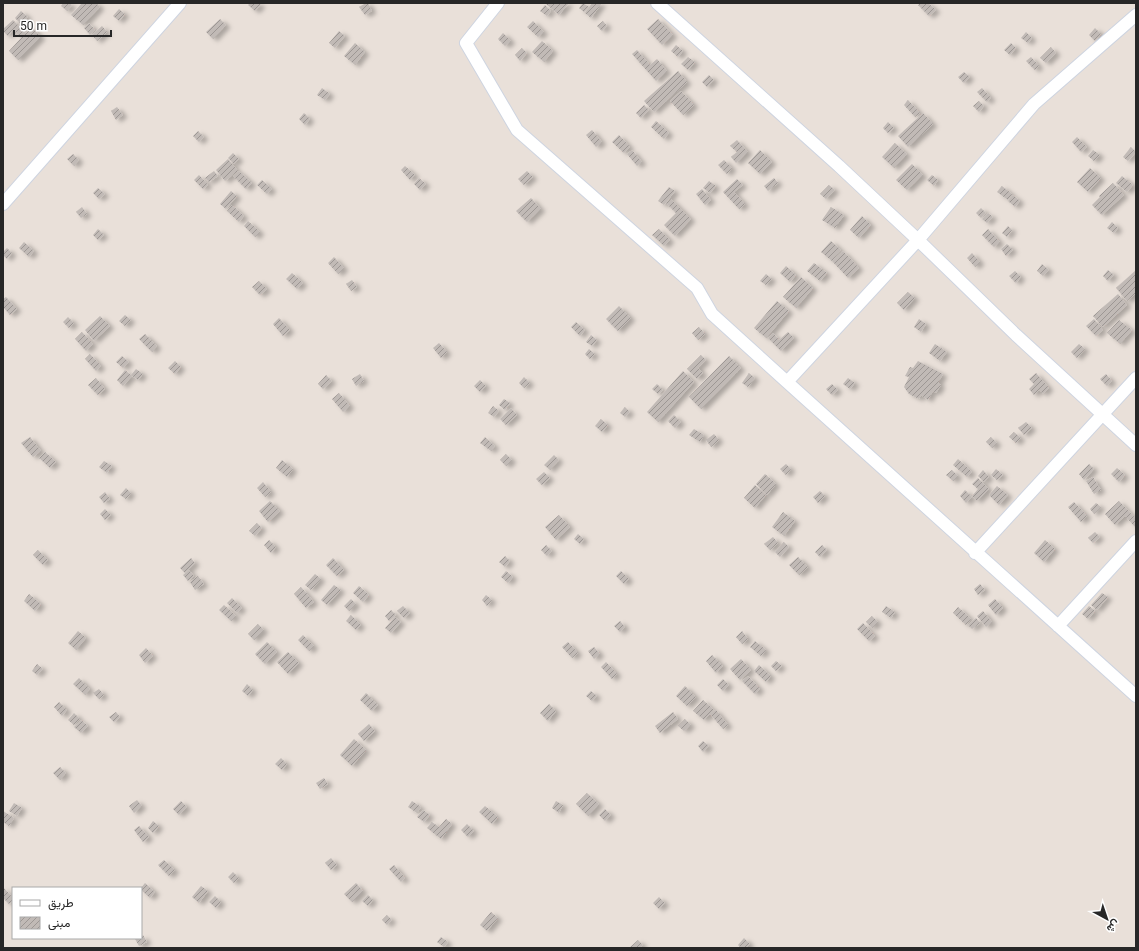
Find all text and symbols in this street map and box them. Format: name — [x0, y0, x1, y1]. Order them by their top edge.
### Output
scale bar — [14, 12, 111, 38]
text: 50 m — [20, 19, 47, 33]
legend — [12, 887, 142, 939]
text: طريق — [48, 896, 74, 911]
north arrow — [1087, 899, 1127, 939]
text: مبنى — [48, 916, 70, 931]
text: ش — [1104, 917, 1122, 936]

